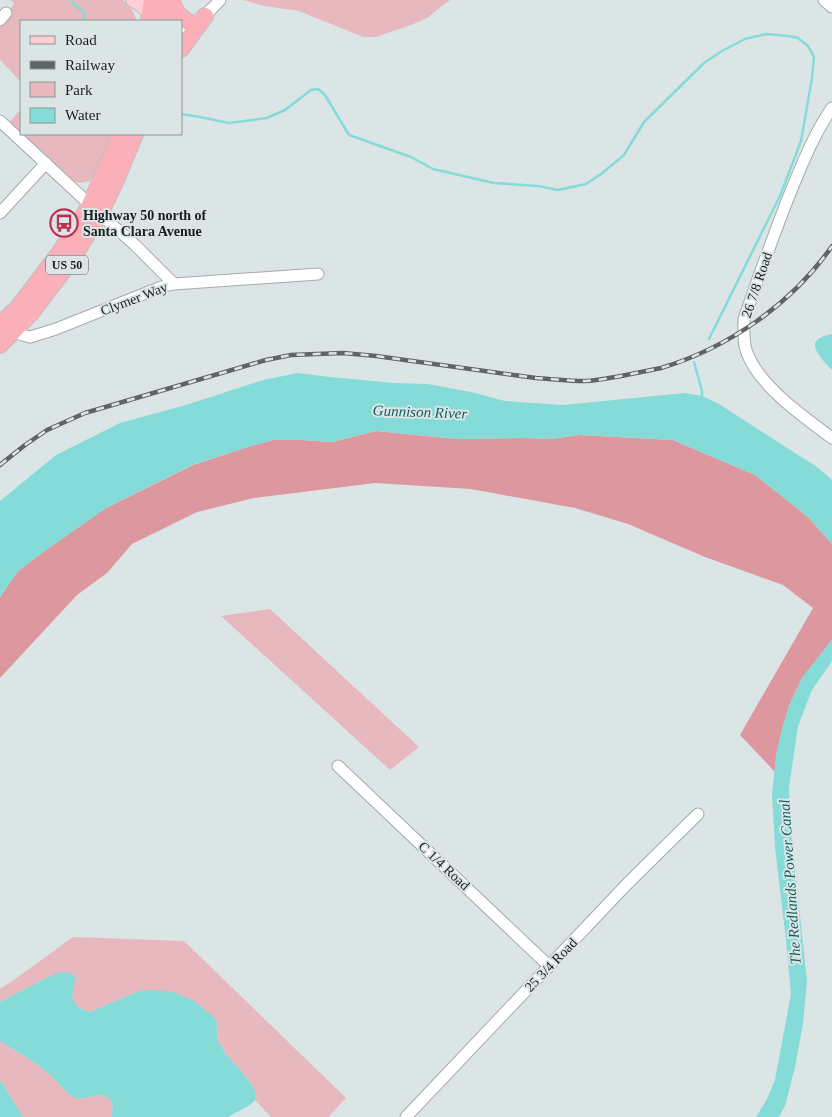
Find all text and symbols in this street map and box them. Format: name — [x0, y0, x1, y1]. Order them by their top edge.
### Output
legend — [20, 20, 182, 135]
text: Road — [65, 32, 97, 48]
text: Railway — [65, 57, 115, 73]
text: Park — [65, 82, 93, 98]
text: Water — [65, 107, 100, 123]
bus stop icon: Highway 50 north of Santa Clara Avenue — [49, 208, 79, 238]
place label: Highway 50 north of Santa Clara Avenue — [83, 208, 207, 239]
street label: 26 7/8 Road — [739, 250, 775, 320]
road number: US 50 — [46, 256, 88, 274]
street label: Clymer Way — [98, 279, 170, 319]
water label: Gunnison River — [372, 402, 468, 422]
water label: The Redlands Power Canal — [776, 799, 804, 965]
street label: C 1/4 Road — [416, 839, 472, 893]
street label: 25 3/4 Road — [522, 935, 580, 995]

